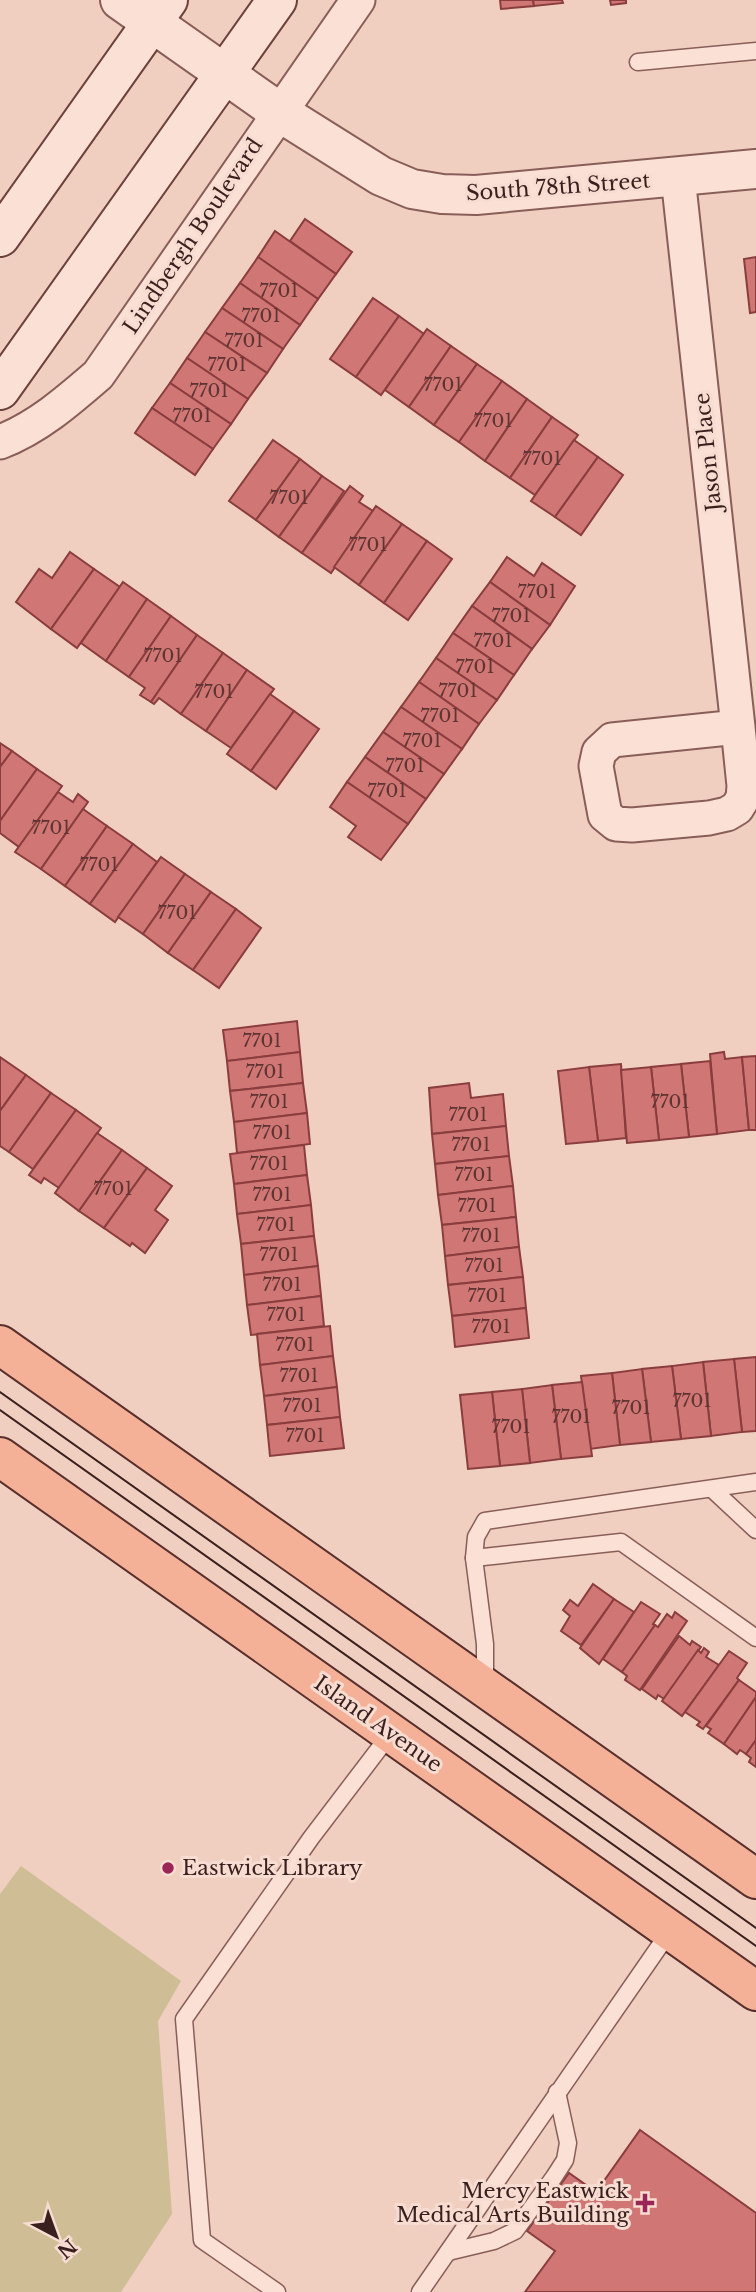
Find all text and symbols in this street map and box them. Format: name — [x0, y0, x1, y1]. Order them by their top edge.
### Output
street label: Lindbergh Boulevard — [118, 133, 268, 339]
street label: South 78th Street — [465, 168, 651, 206]
house number: 7701 — [260, 280, 298, 302]
house number: 7701 — [242, 305, 280, 327]
house number: 7701 — [225, 330, 263, 352]
house number: 7701 — [208, 354, 246, 376]
house number: 7701 — [424, 374, 462, 396]
house number: 7701 — [190, 380, 228, 402]
street label: Jason Place — [689, 391, 727, 516]
house number: 7701 — [173, 405, 211, 427]
house number: 7701 — [474, 410, 512, 432]
house number: 7701 — [523, 448, 561, 470]
house number: 7701 — [270, 487, 308, 509]
house number: 7701 — [349, 534, 387, 556]
house number: 7701 — [518, 581, 556, 603]
house number: 7701 — [492, 605, 530, 627]
house number: 7701 — [474, 630, 512, 652]
house number: 7701 — [144, 645, 182, 667]
house number: 7701 — [456, 656, 494, 678]
house number: 7701 — [439, 680, 477, 702]
house number: 7701 — [195, 681, 233, 703]
house number: 7701 — [421, 705, 459, 727]
house number: 7701 — [403, 730, 441, 752]
house number: 7701 — [386, 755, 424, 777]
house number: 7701 — [368, 780, 406, 802]
house number: 7701 — [32, 817, 70, 839]
house number: 7701 — [80, 854, 118, 876]
house number: 7701 — [158, 902, 196, 924]
house number: 7701 — [243, 1030, 281, 1052]
house number: 7701 — [246, 1061, 284, 1083]
house number: 7701 — [250, 1091, 288, 1113]
house number: 7701 — [651, 1091, 689, 1113]
house number: 7701 — [449, 1104, 487, 1126]
house number: 7701 — [253, 1122, 291, 1144]
house number: 7701 — [452, 1134, 490, 1156]
house number: 7701 — [250, 1153, 288, 1175]
house number: 7701 — [455, 1164, 493, 1186]
house number: 7701 — [94, 1178, 132, 1200]
house number: 7701 — [253, 1184, 291, 1206]
house number: 7701 — [458, 1195, 496, 1217]
house number: 7701 — [257, 1214, 295, 1236]
house number: 7701 — [462, 1225, 500, 1247]
house number: 7701 — [260, 1244, 298, 1266]
house number: 7701 — [465, 1255, 503, 1277]
house number: 7701 — [263, 1274, 301, 1296]
house number: 7701 — [468, 1285, 506, 1307]
house number: 7701 — [267, 1304, 305, 1326]
house number: 7701 — [472, 1316, 510, 1338]
house number: 7701 — [276, 1334, 314, 1356]
house number: 7701 — [280, 1365, 318, 1387]
house number: 7701 — [673, 1390, 711, 1412]
house number: 7701 — [283, 1395, 321, 1417]
house number: 7701 — [612, 1397, 650, 1419]
house number: 7701 — [552, 1406, 590, 1428]
house number: 7701 — [492, 1416, 530, 1438]
house number: 7701 — [286, 1425, 324, 1447]
street label: Island Avenue — [309, 1670, 447, 1778]
place label: Eastwick Library — [182, 1855, 363, 1881]
marker: Eastwick Library — [160, 1860, 176, 1876]
place label: Mercy Eastwick Medical Arts Building — [396, 2178, 629, 2228]
marker: Mercy Eastwick Medical Arts Building — [635, 2193, 655, 2213]
north arrow — [21, 2201, 91, 2271]
text: N — [52, 2234, 81, 2263]

